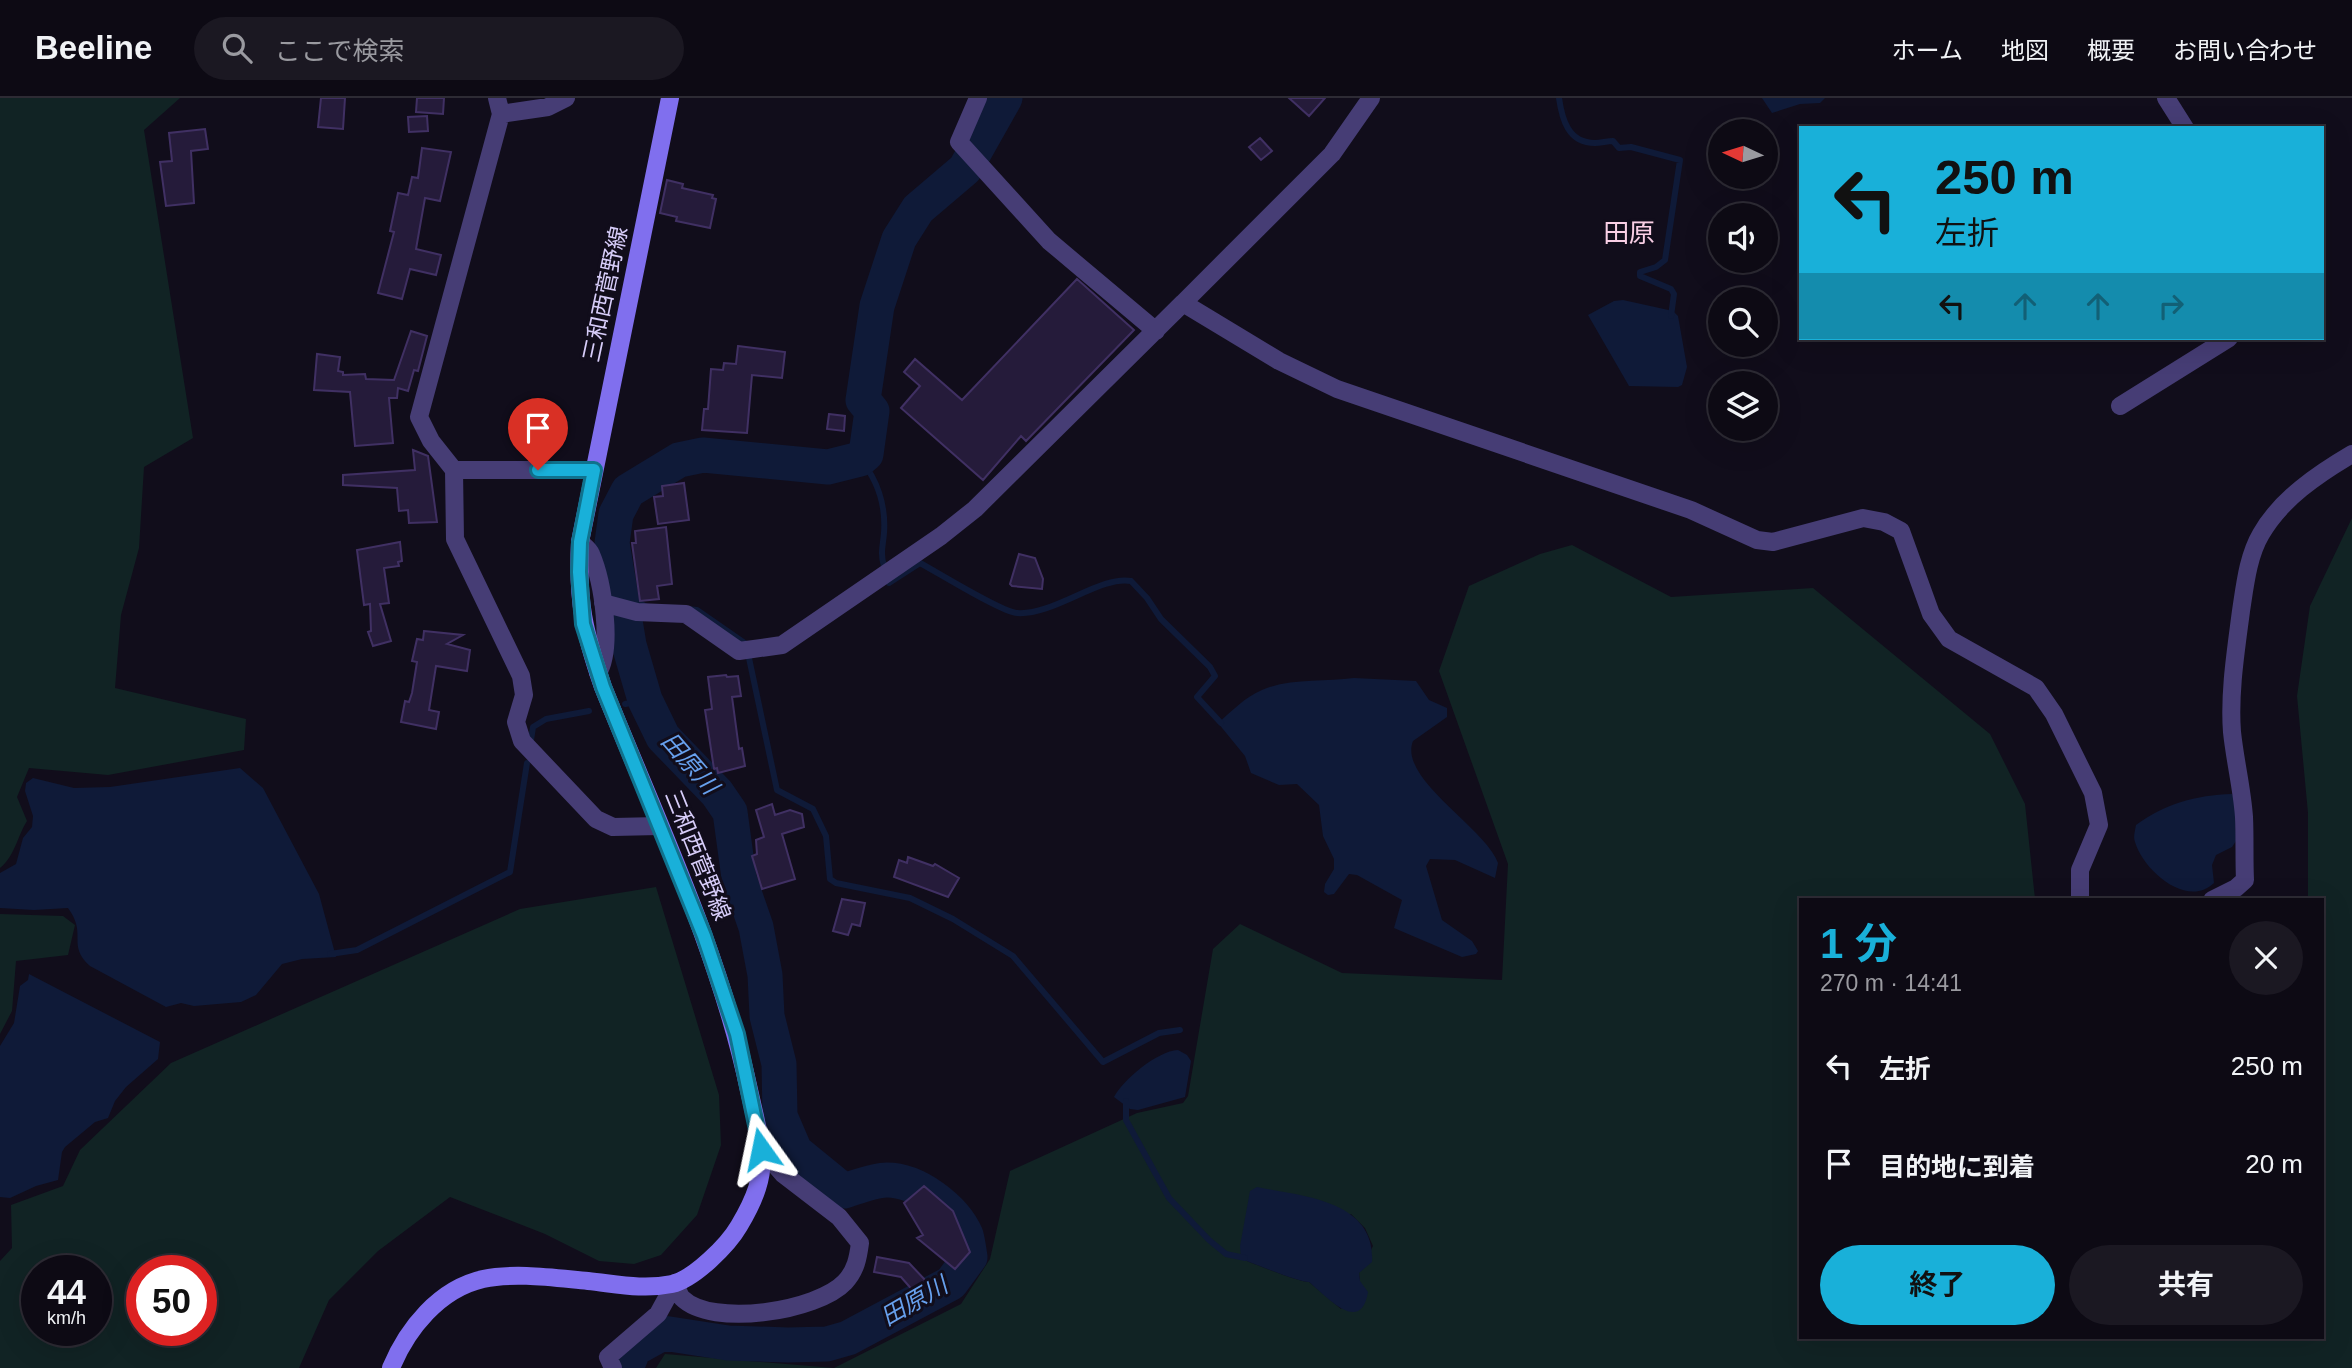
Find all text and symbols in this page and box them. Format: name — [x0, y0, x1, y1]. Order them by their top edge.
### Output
search box — [194, 17, 684, 80]
text: Beeline — [35, 29, 152, 66]
icon: search — [218, 29, 256, 67]
text: ここで検索 — [274, 36, 404, 66]
text: ホーム — [1892, 37, 1963, 64]
text: 地図 — [2001, 37, 2049, 64]
text: 概要 — [2087, 37, 2135, 64]
text: お問い合わせ — [2173, 37, 2317, 64]
north arrow — [1708, 119, 1778, 189]
map controls — [1708, 119, 1778, 441]
text: 250 m — [1935, 150, 2074, 204]
icon: left — [1820, 154, 1911, 245]
button: sound — [1708, 203, 1778, 273]
text: 左折 — [1935, 215, 1999, 251]
district label: 田原 — [1603, 218, 1655, 248]
street label: 三和西菅野線 — [578, 224, 632, 364]
button: search — [1708, 287, 1778, 357]
icon: left — [1933, 287, 1971, 325]
icon: ahead — [2006, 287, 2044, 325]
icon: ahead — [2079, 287, 2117, 325]
icon: right — [2152, 287, 2190, 325]
button: layers — [1708, 371, 1778, 441]
pin — [508, 398, 568, 470]
icon: arrive — [519, 409, 557, 447]
water label: 田原川 — [656, 727, 726, 801]
street label: 三和西菅野線 — [660, 786, 736, 924]
text: 1 分 — [1820, 920, 1897, 967]
button: close — [2229, 921, 2303, 995]
text: 270 m · 14:41 — [1820, 970, 1962, 996]
icon: left — [1820, 1047, 1858, 1085]
text: 250 m — [2231, 1051, 2303, 1081]
text: 左折 — [1879, 1054, 1931, 1084]
position arrow — [724, 1112, 798, 1186]
icon: arrive — [1820, 1145, 1858, 1183]
text: 20 m — [2245, 1149, 2303, 1179]
text: 目的地に到着 — [1879, 1152, 2035, 1182]
button: 終了 — [1820, 1245, 2055, 1325]
button: 共有 — [2069, 1245, 2303, 1325]
speed limit sign: 50 — [126, 1255, 217, 1346]
water label: 田原川 — [876, 1270, 955, 1331]
text: 44 — [47, 1272, 86, 1311]
text: km/h — [47, 1308, 86, 1328]

